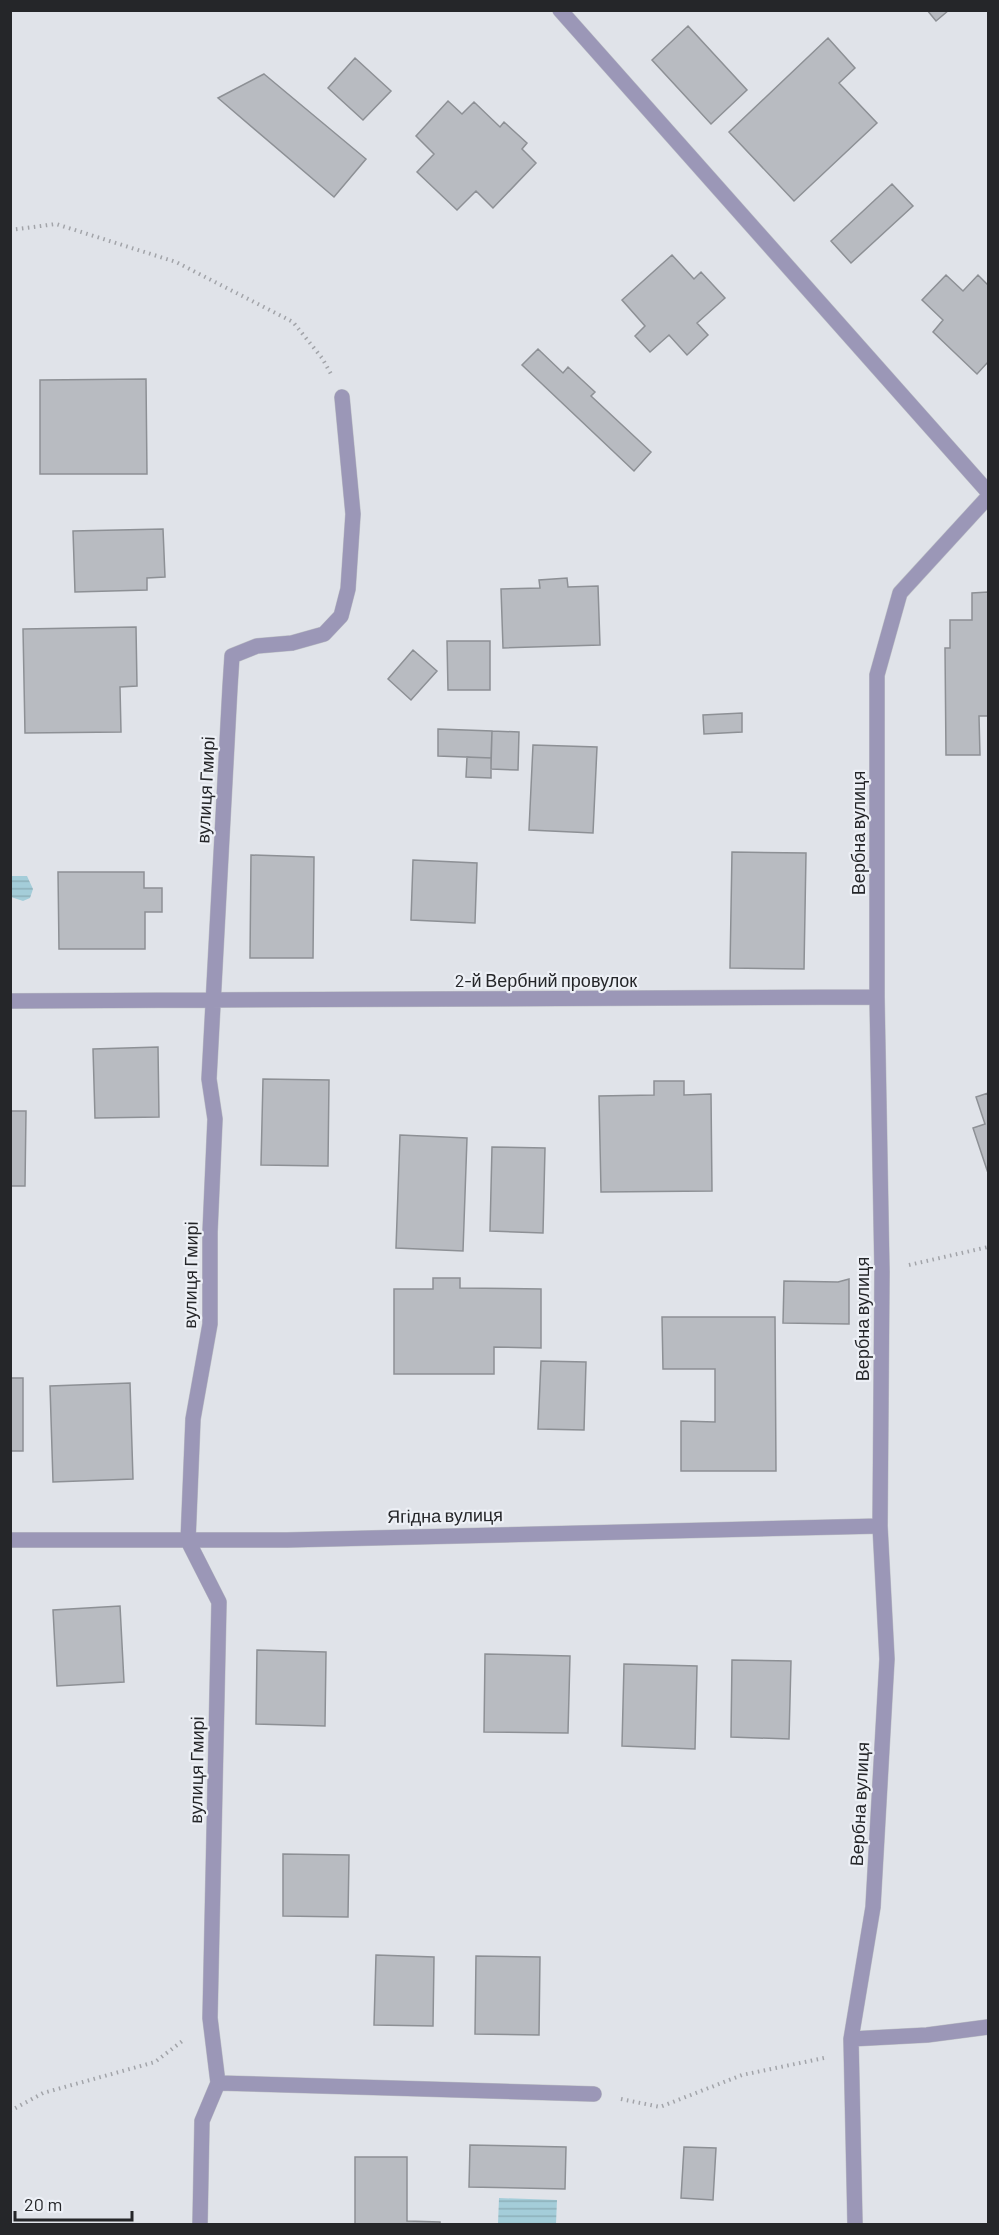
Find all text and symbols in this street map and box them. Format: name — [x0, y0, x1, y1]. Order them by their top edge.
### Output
street label: вулиця Гмирі — [191, 736, 219, 844]
street label: Вербна вулиця — [847, 771, 869, 895]
street label: 2-й Вербний провулок — [455, 969, 637, 991]
street label: вулиця Гмирі — [178, 1221, 202, 1329]
street label: Вербна вулиця — [851, 1257, 873, 1381]
street label: Ягідна вулиця — [387, 1503, 503, 1527]
street label: вулиця Гмирі — [184, 1716, 208, 1824]
street label: Вербна вулиця — [845, 1741, 873, 1867]
scale bar — [15, 2184, 132, 2222]
text: 20 m — [24, 2193, 62, 2215]

